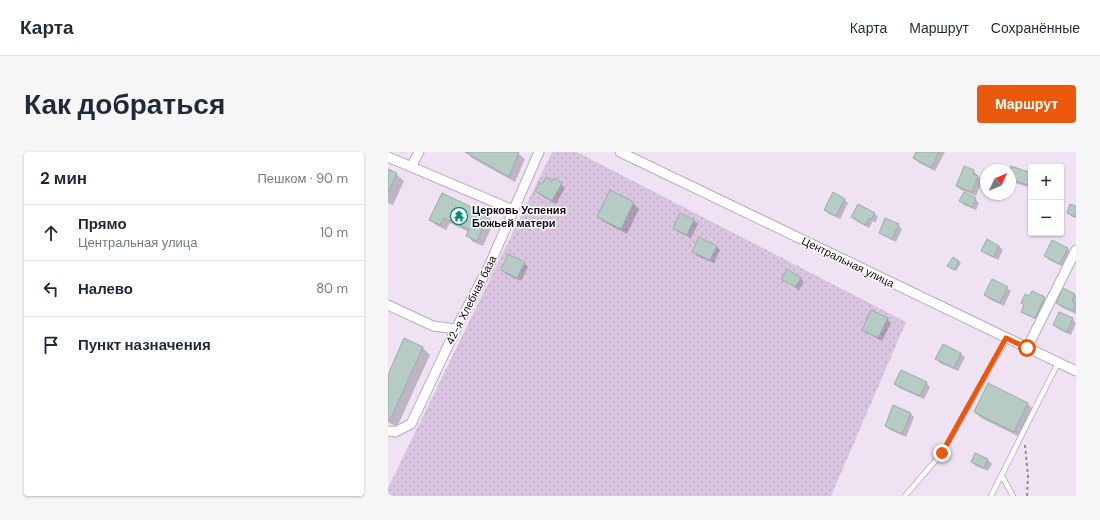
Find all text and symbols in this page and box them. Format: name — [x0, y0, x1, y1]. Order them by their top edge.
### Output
text: Карта — [20, 15, 74, 40]
text: Карта — [850, 19, 887, 37]
text: Маршрут — [909, 19, 969, 37]
text: Сохранённые — [991, 19, 1080, 37]
button: Маршрут — [977, 85, 1076, 123]
text: Как добраться — [24, 86, 225, 123]
north arrow — [980, 164, 1016, 200]
map controls — [1028, 164, 1064, 236]
button: + — [1028, 164, 1064, 200]
text: 2 мин — [40, 167, 87, 189]
text: Пешком · 90 m — [257, 170, 348, 187]
button: − — [1028, 200, 1064, 236]
place label: Церковь Успения Божьей матери — [472, 203, 566, 230]
temple icon: Церковь Успения Божьей матери — [449, 206, 469, 226]
text: Прямо — [78, 214, 127, 234]
icon: ahead — [40, 222, 62, 244]
text: 10 m — [320, 224, 348, 241]
text: Центральная улица — [78, 234, 197, 251]
street label: Центральная улица — [800, 234, 897, 291]
street label: 42-я Хлебная база — [442, 252, 500, 347]
icon: left — [40, 278, 62, 300]
text: Налево — [78, 279, 133, 299]
text: 80 m — [316, 280, 348, 297]
icon: arrive — [40, 334, 62, 356]
text: Пункт назначения — [78, 335, 211, 355]
route start — [1018, 339, 1036, 357]
route end — [933, 444, 951, 462]

